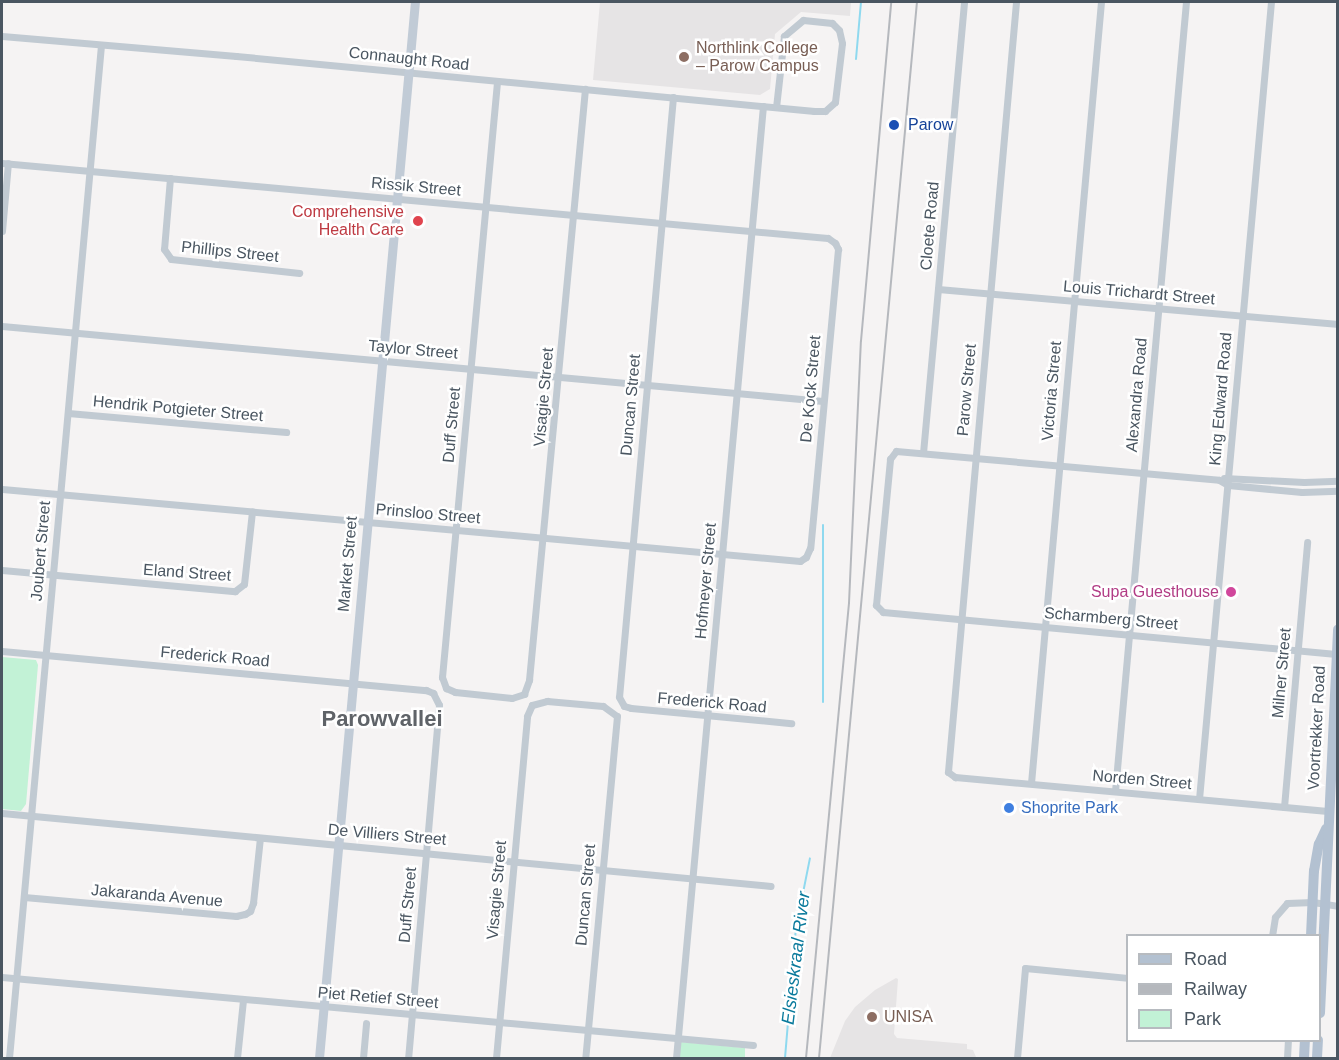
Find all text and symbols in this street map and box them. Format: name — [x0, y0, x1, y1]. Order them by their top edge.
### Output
place label: Northlink College – Parow Campus — [696, 38, 819, 76]
street label: Connaught Road — [348, 43, 470, 75]
marker: Northlink College – Parow Campus — [677, 50, 691, 64]
place label: Parow — [908, 115, 953, 135]
marker: Parow — [885, 116, 903, 134]
street label: Rissik Street — [370, 174, 462, 200]
street label: Cloete Road — [917, 181, 943, 271]
place label: Comprehensive Health Care — [292, 202, 404, 240]
marker: Comprehensive Health Care — [409, 212, 427, 230]
street label: Phillips Street — [180, 237, 280, 267]
street label: Louis Trichardt Street — [1062, 277, 1216, 309]
street label: King Edward Road — [1206, 332, 1236, 466]
street label: De Kock Street — [797, 335, 825, 443]
street label: Taylor Street — [367, 337, 459, 363]
street label: Alexandra Road — [1122, 337, 1152, 453]
street label: Victoria Street — [1038, 340, 1066, 442]
street label: Parow Street — [953, 343, 981, 437]
street label: Visagie Street — [530, 347, 558, 447]
street label: Duncan Street — [617, 353, 645, 457]
street label: Duff Street — [439, 386, 465, 464]
street label: Hendrik Potgieter Street — [92, 392, 264, 426]
street label: Joubert Street — [27, 500, 55, 602]
street label: Prinsloo Street — [375, 500, 481, 528]
street label: Market Street — [334, 515, 362, 613]
street label: Hofmeyer Street — [691, 522, 721, 640]
street label: Eland Street — [142, 560, 232, 586]
place label: Supa Guesthouse — [1091, 582, 1219, 602]
marker: Supa Guesthouse — [1224, 585, 1238, 599]
street label: Scharmberg Street — [1043, 604, 1179, 634]
street label: Milner Street — [1268, 627, 1296, 719]
street label: Frederick Road — [160, 643, 270, 671]
street label: Voortrekker Road — [1304, 665, 1330, 791]
street label: Frederick Road — [657, 689, 767, 717]
district label: Parowvallei — [321, 706, 443, 732]
street label: Norden Street — [1092, 766, 1192, 794]
place label: Shoprite Park — [1021, 798, 1118, 818]
marker: Shoprite Park — [1002, 801, 1016, 815]
street label: De Villiers Street — [327, 820, 447, 850]
street label: Visagie Street — [483, 840, 511, 940]
street label: Duncan Street — [572, 843, 600, 947]
street label: Duff Street — [395, 866, 421, 944]
street label: Jakaranda Avenue — [90, 881, 224, 911]
water label: Elsieskraal River — [777, 890, 815, 1026]
legend — [1126, 934, 1321, 1042]
text: Road — [1184, 949, 1227, 969]
text: Railway — [1184, 979, 1247, 999]
street label: Piet Retief Street — [317, 983, 439, 1013]
place label: UNISA — [884, 1007, 933, 1027]
text: Park — [1184, 1009, 1221, 1029]
marker: UNISA — [865, 1010, 879, 1024]

